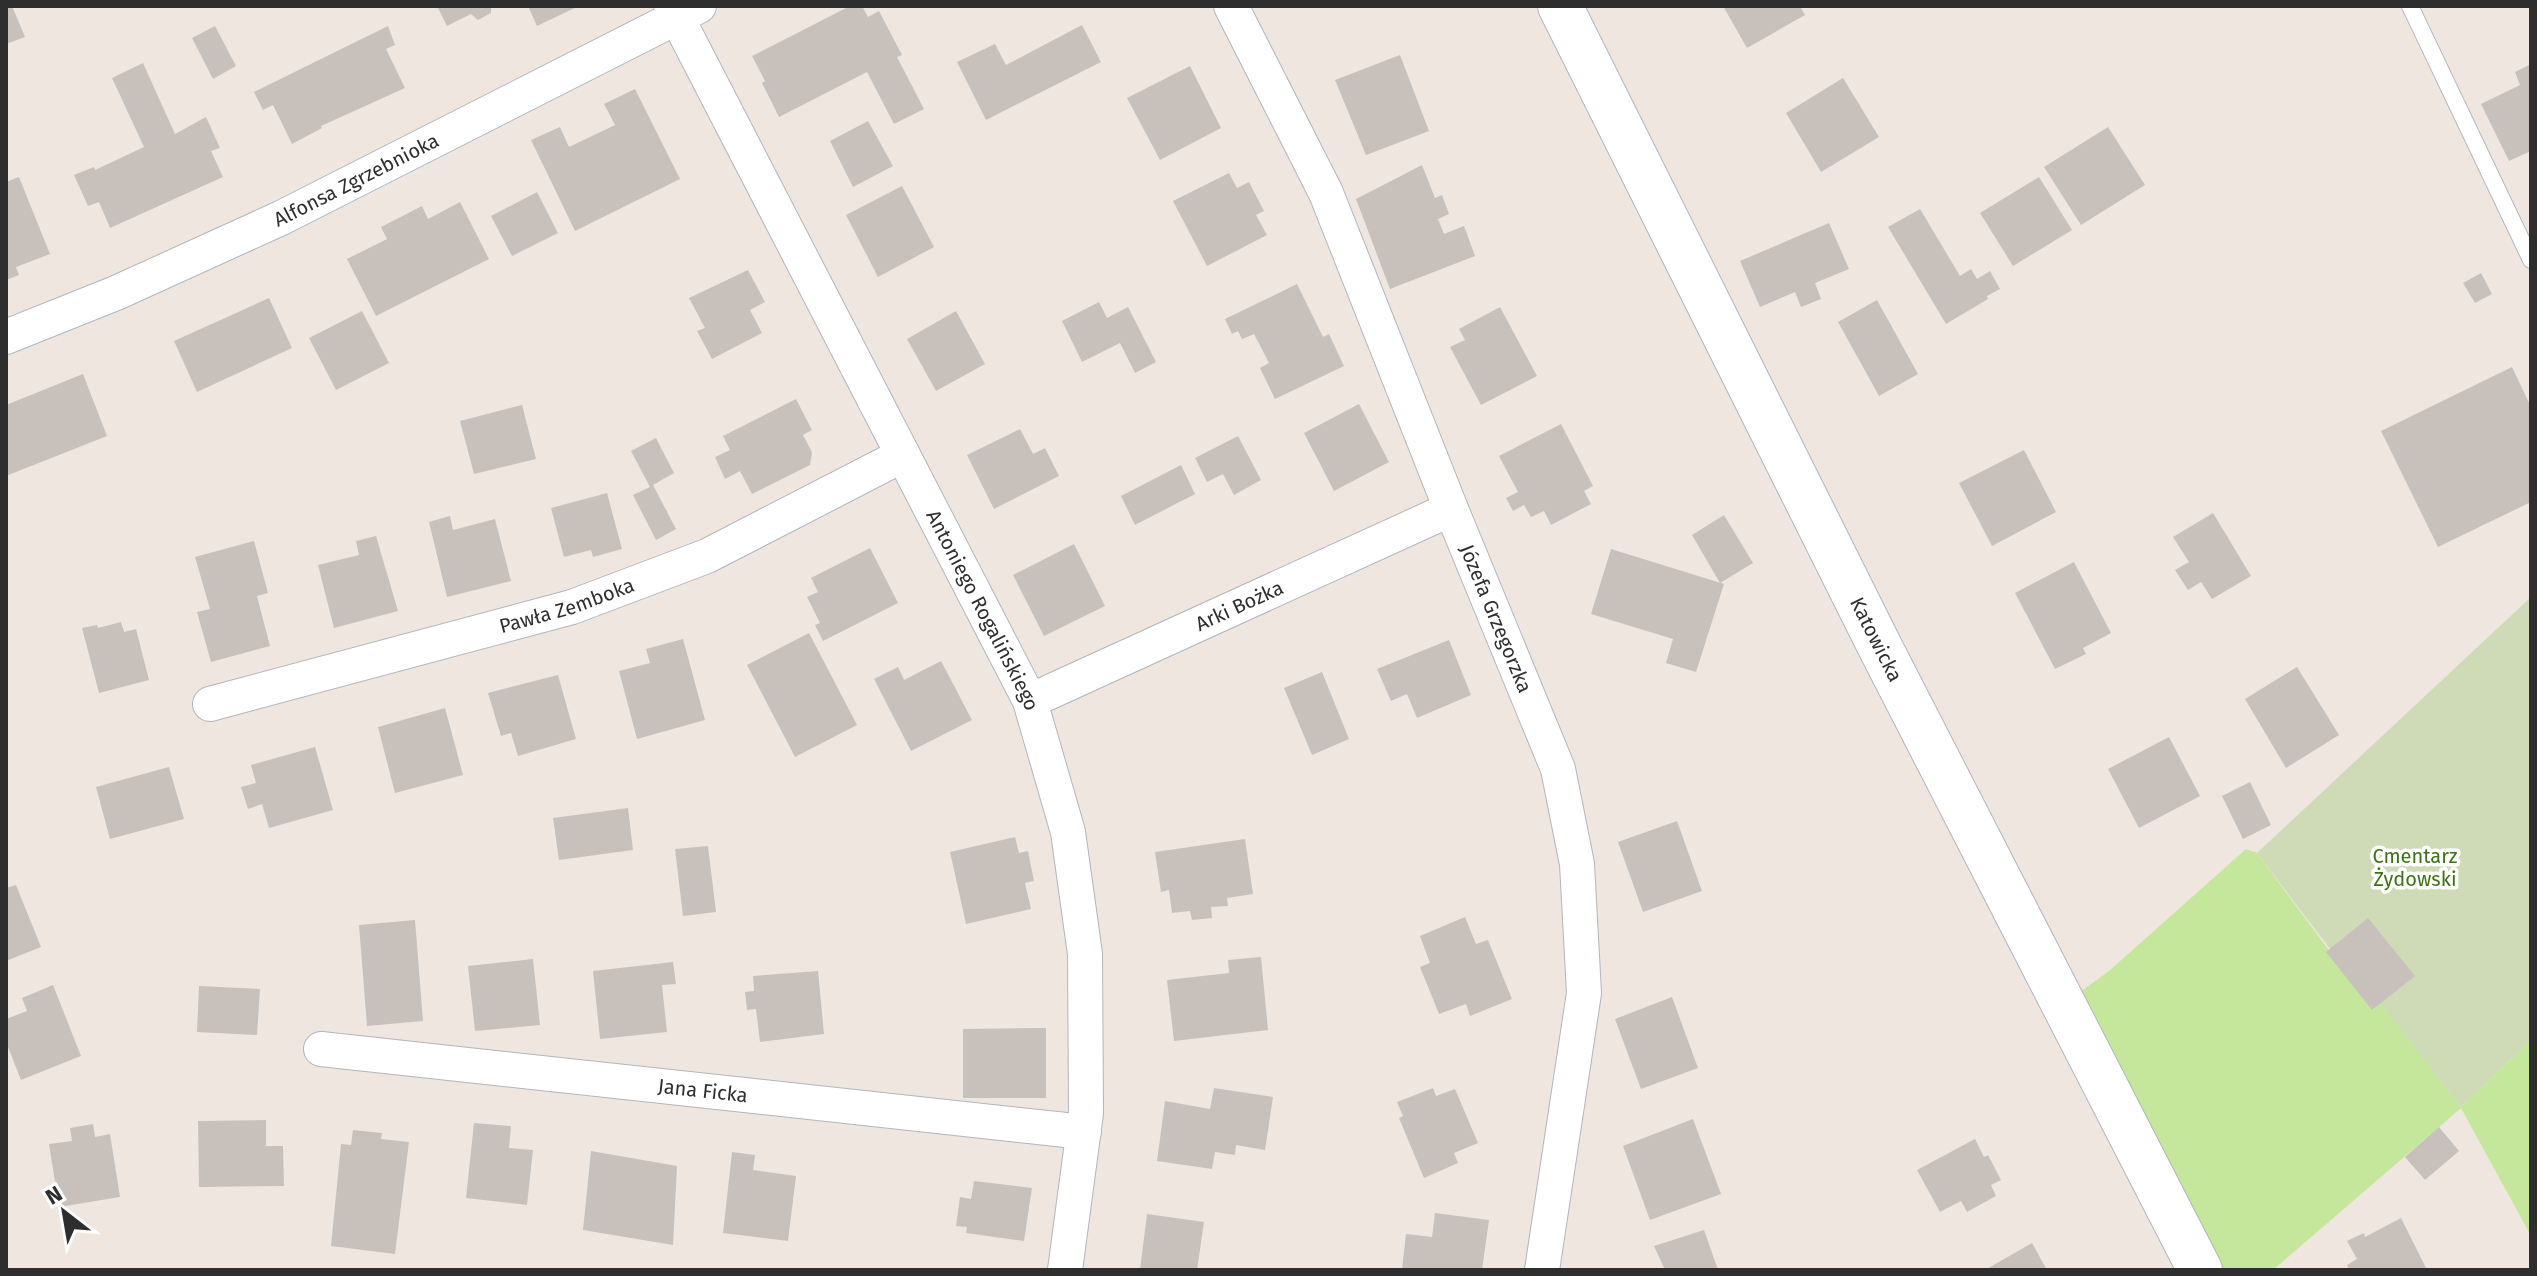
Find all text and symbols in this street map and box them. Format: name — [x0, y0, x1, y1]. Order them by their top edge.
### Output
street label: Alfonsa Zgrzebnioka — [270, 128, 443, 232]
street label: Antoniego Rogalińskiego — [921, 506, 1044, 713]
street label: Józefa Grzegorzka — [1455, 541, 1537, 696]
street label: Pawła Zemboka — [496, 573, 637, 638]
street label: Arki Bożka — [1192, 575, 1287, 636]
street label: Katowicka — [1845, 593, 1908, 686]
park label: Cmentarz Żydowski — [2373, 844, 2458, 891]
street label: Jana Ficka — [657, 1074, 749, 1107]
north arrow — [24, 1172, 104, 1252]
text: N — [41, 1180, 67, 1211]

